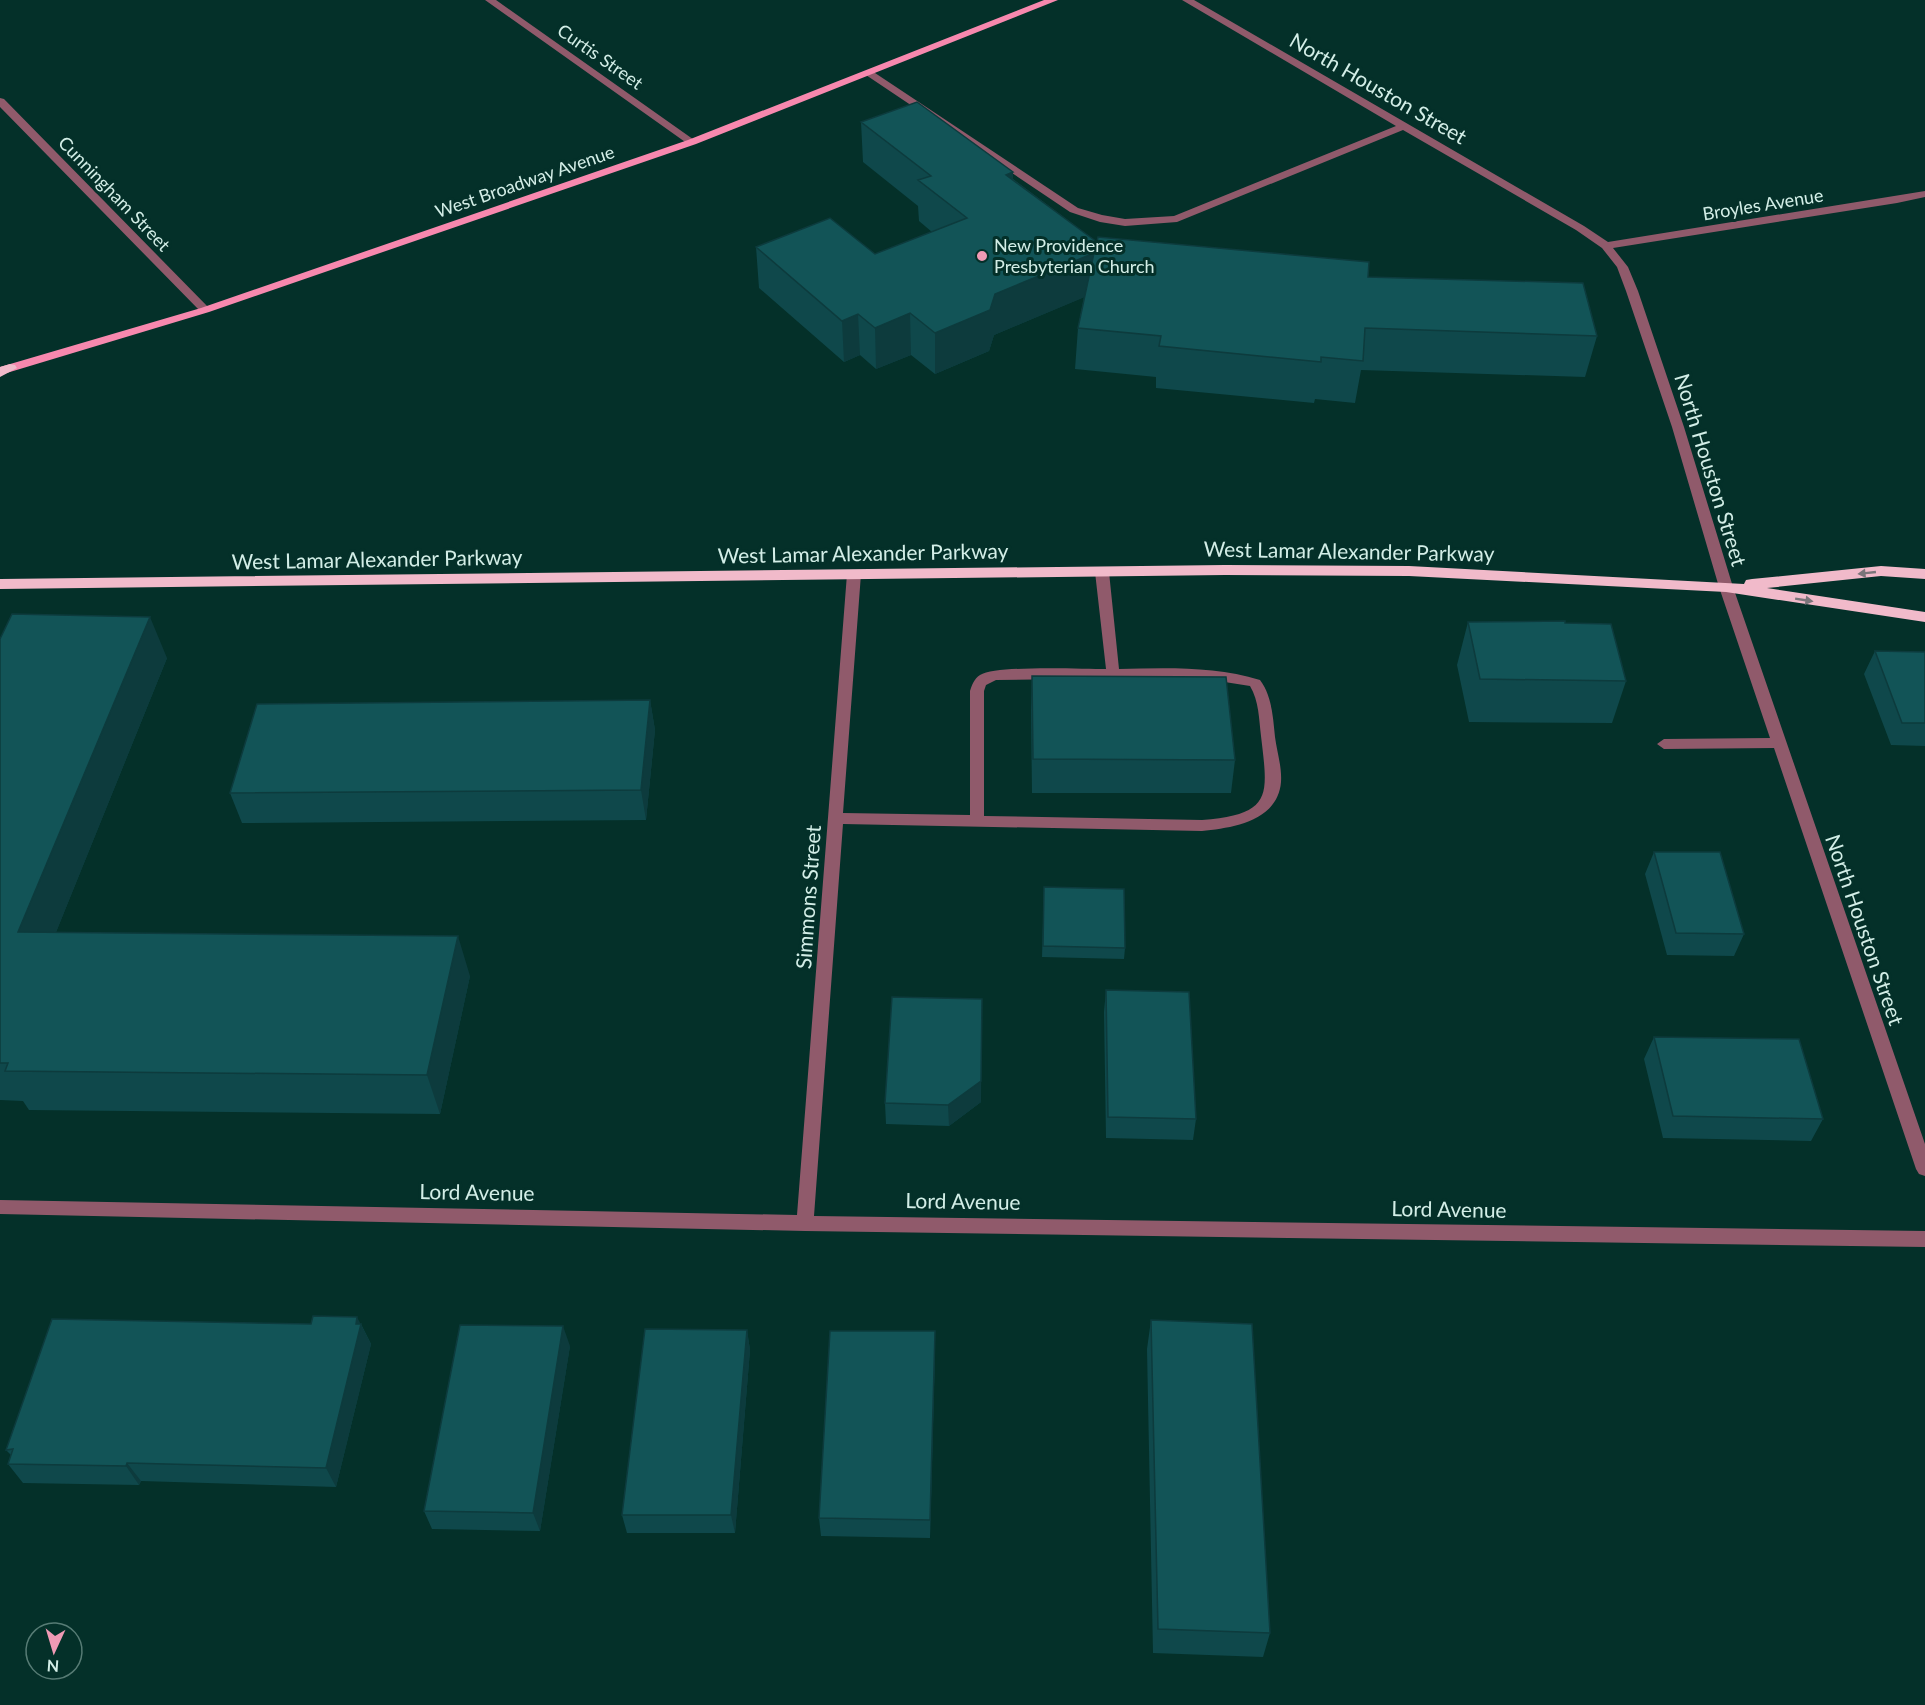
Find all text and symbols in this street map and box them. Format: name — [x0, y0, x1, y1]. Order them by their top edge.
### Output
street label: Curtis Street — [554, 19, 648, 94]
street label: North Houston Street — [1286, 27, 1472, 149]
street label: Cunningham Street — [54, 131, 176, 256]
street label: West Broadway Avenue — [432, 140, 617, 222]
street label: Broyles Avenue — [1701, 184, 1825, 224]
place label: New Providence Presbyterian Church — [994, 234, 1155, 277]
marker: New Providence Presbyterian Church — [975, 249, 989, 263]
street label: North Houston Street — [1670, 370, 1753, 569]
street label: West Lamar Alexander Parkway — [1203, 535, 1495, 566]
street label: West Lamar Alexander Parkway — [717, 537, 1009, 568]
street label: West Lamar Alexander Parkway — [231, 543, 523, 574]
one-way arrow — [1857, 568, 1876, 578]
one-way arrow — [1795, 595, 1814, 604]
street label: Simmons Street — [790, 824, 825, 970]
street label: North Houston Street — [1821, 831, 1910, 1029]
street label: Lord Avenue — [419, 1178, 535, 1205]
street label: Lord Avenue — [905, 1187, 1021, 1214]
street label: Lord Avenue — [1391, 1195, 1507, 1222]
north arrow — [24, 1621, 84, 1681]
text: N — [46, 1657, 60, 1676]

